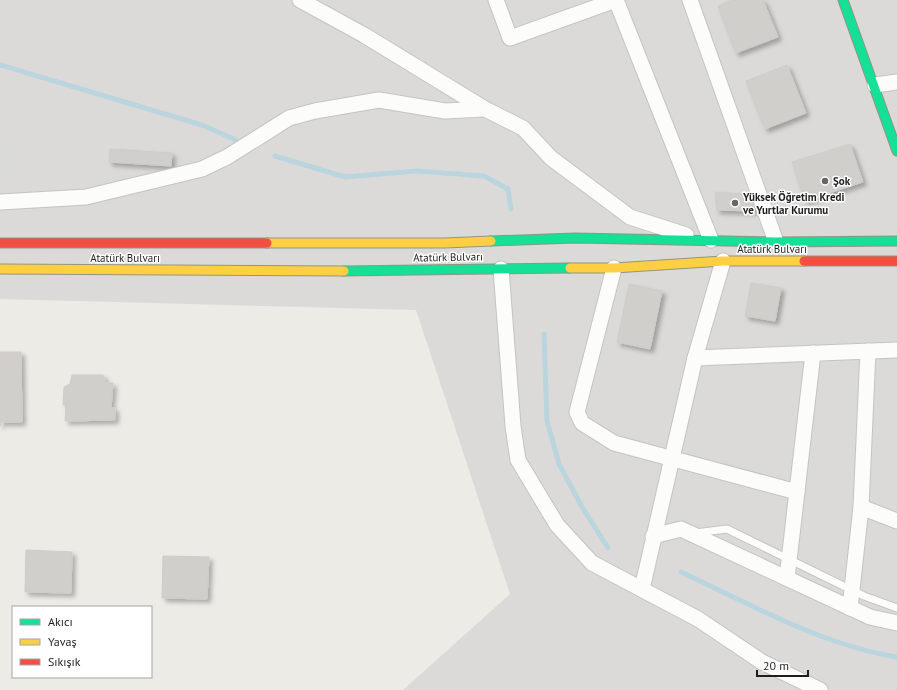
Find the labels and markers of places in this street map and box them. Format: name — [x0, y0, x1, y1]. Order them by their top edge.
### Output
place label: Şok — [833, 174, 851, 188]
marker: Şok — [820, 176, 830, 186]
place label: Yüksek Öğretim Kredi ve Yurtlar Kurumu — [742, 190, 844, 217]
marker: Yüksek Öğretim Kredi ve Yurtlar Kurumu — [730, 198, 740, 208]

